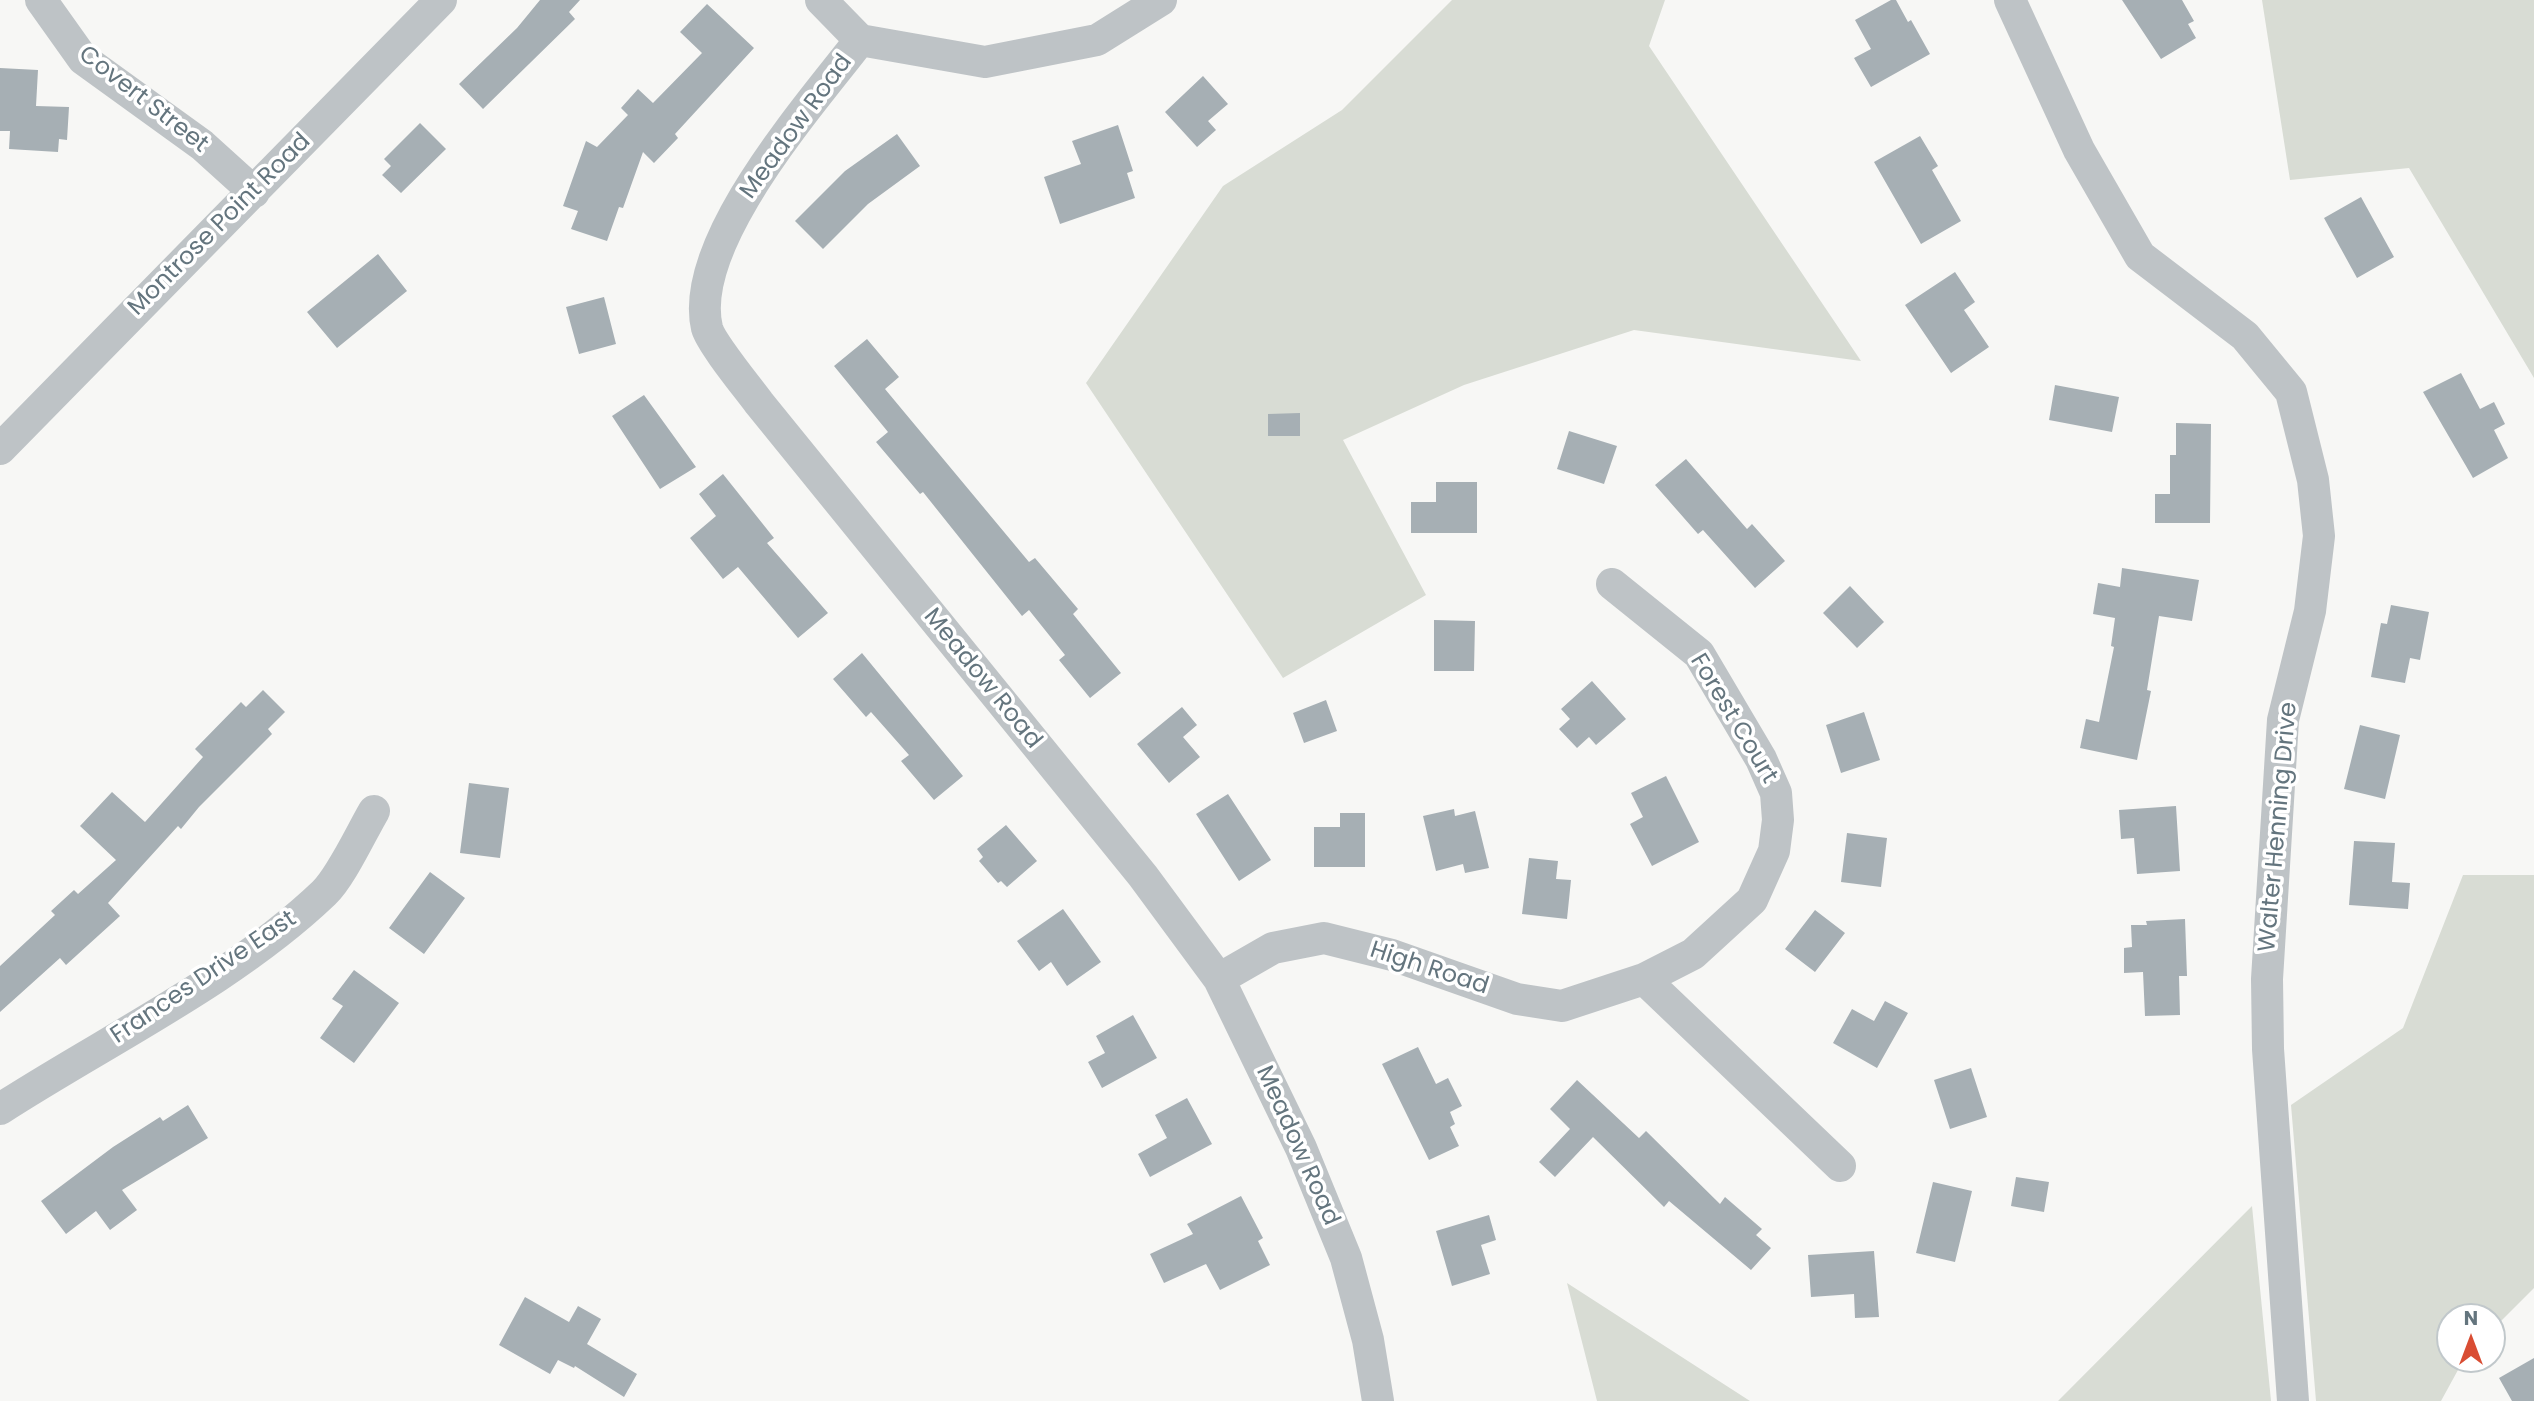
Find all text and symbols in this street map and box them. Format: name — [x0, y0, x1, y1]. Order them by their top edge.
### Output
street label: Covert Street — [72, 40, 214, 160]
street label: Meadow Road — [735, 49, 859, 205]
street label: Montrose Point Road — [123, 128, 317, 322]
street label: Meadow Road — [917, 603, 1047, 755]
street label: Forest Court — [1683, 649, 1783, 789]
street label: Walter Henning Drive — [2254, 701, 2304, 953]
street label: Frances Drive East — [106, 905, 302, 1051]
street label: High Road — [1366, 936, 1492, 1002]
street label: Meadow Road — [1249, 1062, 1345, 1230]
north arrow — [2436, 1303, 2506, 1373]
text: N — [2464, 1305, 2478, 1332]

